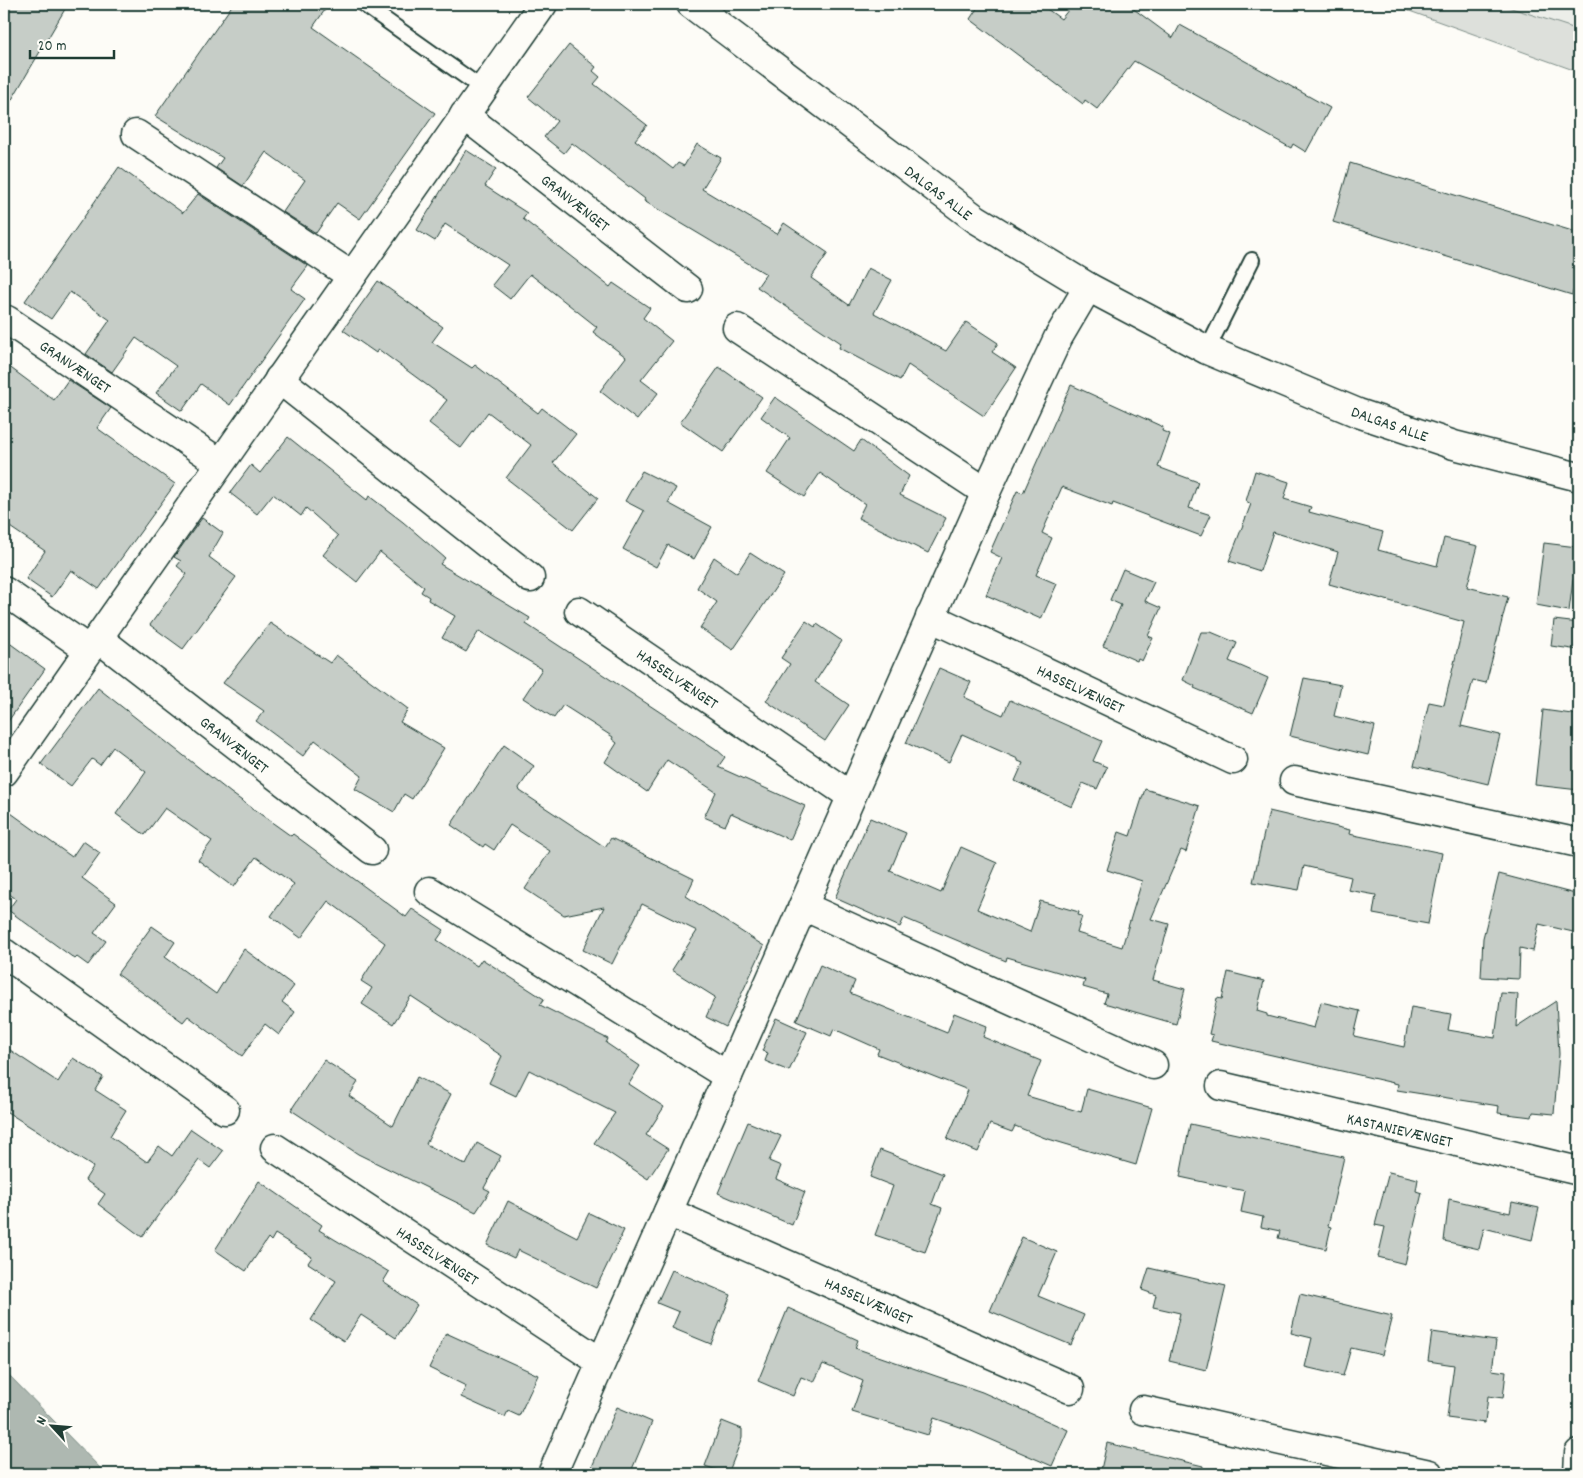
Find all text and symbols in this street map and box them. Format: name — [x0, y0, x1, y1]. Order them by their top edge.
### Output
scale bar — [30, 28, 114, 60]
text: 20 m — [38, 36, 66, 58]
street label: DALGAS ALLE — [899, 161, 977, 228]
street label: GRANVÆNGET — [535, 170, 614, 239]
street label: GRANVÆNGET — [34, 336, 116, 401]
street label: DALGAS ALLE — [1348, 401, 1432, 450]
street label: HASSELVÆNGET — [631, 644, 723, 716]
street label: HASSELVÆNGET — [1032, 660, 1128, 721]
street label: GRANVÆNGET — [194, 712, 273, 781]
street label: KASTANIEVÆNGET — [1344, 1108, 1455, 1155]
street label: HASSELVÆNGET — [391, 1222, 483, 1293]
street label: HASSELVÆNGET — [820, 1273, 916, 1332]
north arrow — [28, 1400, 78, 1450]
text: N — [32, 1414, 53, 1429]

